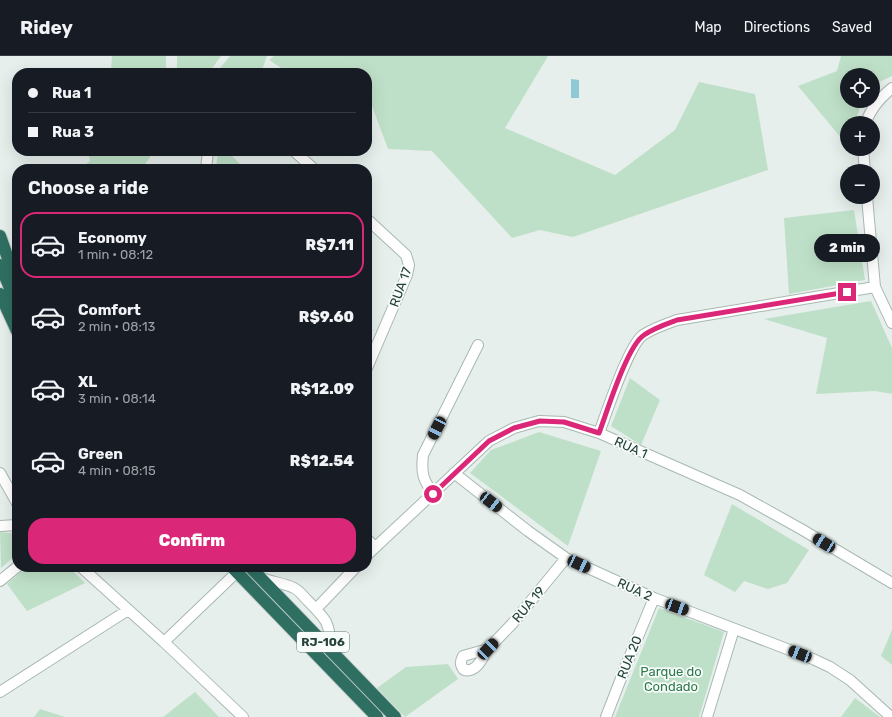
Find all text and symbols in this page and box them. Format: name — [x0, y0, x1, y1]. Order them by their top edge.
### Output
text: Ridey — [20, 16, 73, 39]
text: Map — [695, 19, 722, 36]
text: Directions — [744, 19, 810, 36]
text: Saved — [832, 19, 872, 36]
map controls — [840, 68, 880, 204]
button: locate — [840, 68, 880, 108]
text: Rua 1 — [52, 84, 91, 102]
button: + — [840, 116, 880, 156]
text: Rua 3 — [52, 123, 94, 141]
button: − — [840, 164, 880, 204]
text: Choose a ride — [28, 177, 149, 199]
icon: car — [30, 227, 66, 263]
text: Economy — [78, 229, 147, 247]
callout: 2 min — [814, 234, 880, 262]
text: R$7.11 — [306, 236, 354, 254]
text: 2 min — [829, 240, 865, 255]
text: 1 min · 08:12 — [78, 247, 153, 262]
street label: RUA 17 — [386, 265, 415, 309]
route end — [838, 283, 856, 301]
icon: car — [30, 299, 66, 335]
text: Comfort — [78, 301, 141, 319]
text: R$9.60 — [299, 308, 354, 326]
text: 2 min · 08:13 — [78, 319, 155, 334]
icon: car — [30, 371, 66, 407]
text: XL — [78, 373, 97, 391]
text: R$12.09 — [290, 380, 354, 398]
text: 3 min · 08:14 — [78, 391, 156, 406]
car — [426, 415, 448, 441]
street label: RUA 1 — [612, 434, 650, 461]
icon: car — [30, 443, 66, 479]
text: Green — [78, 445, 123, 463]
text: R$12.54 — [290, 452, 354, 470]
text: 4 min · 08:15 — [78, 463, 156, 478]
route start — [424, 485, 442, 503]
car — [478, 490, 504, 514]
button: Confirm — [28, 518, 356, 564]
car — [811, 532, 837, 554]
car — [566, 553, 592, 575]
street label: RUA 2 — [615, 575, 655, 604]
street label: RUA 19 — [509, 583, 548, 625]
car — [664, 597, 690, 617]
road number: RJ-106 — [297, 632, 349, 652]
street label: RUA 20 — [614, 634, 645, 681]
car — [475, 636, 501, 662]
car — [787, 644, 813, 664]
park label: Parque do Condado — [640, 664, 702, 694]

